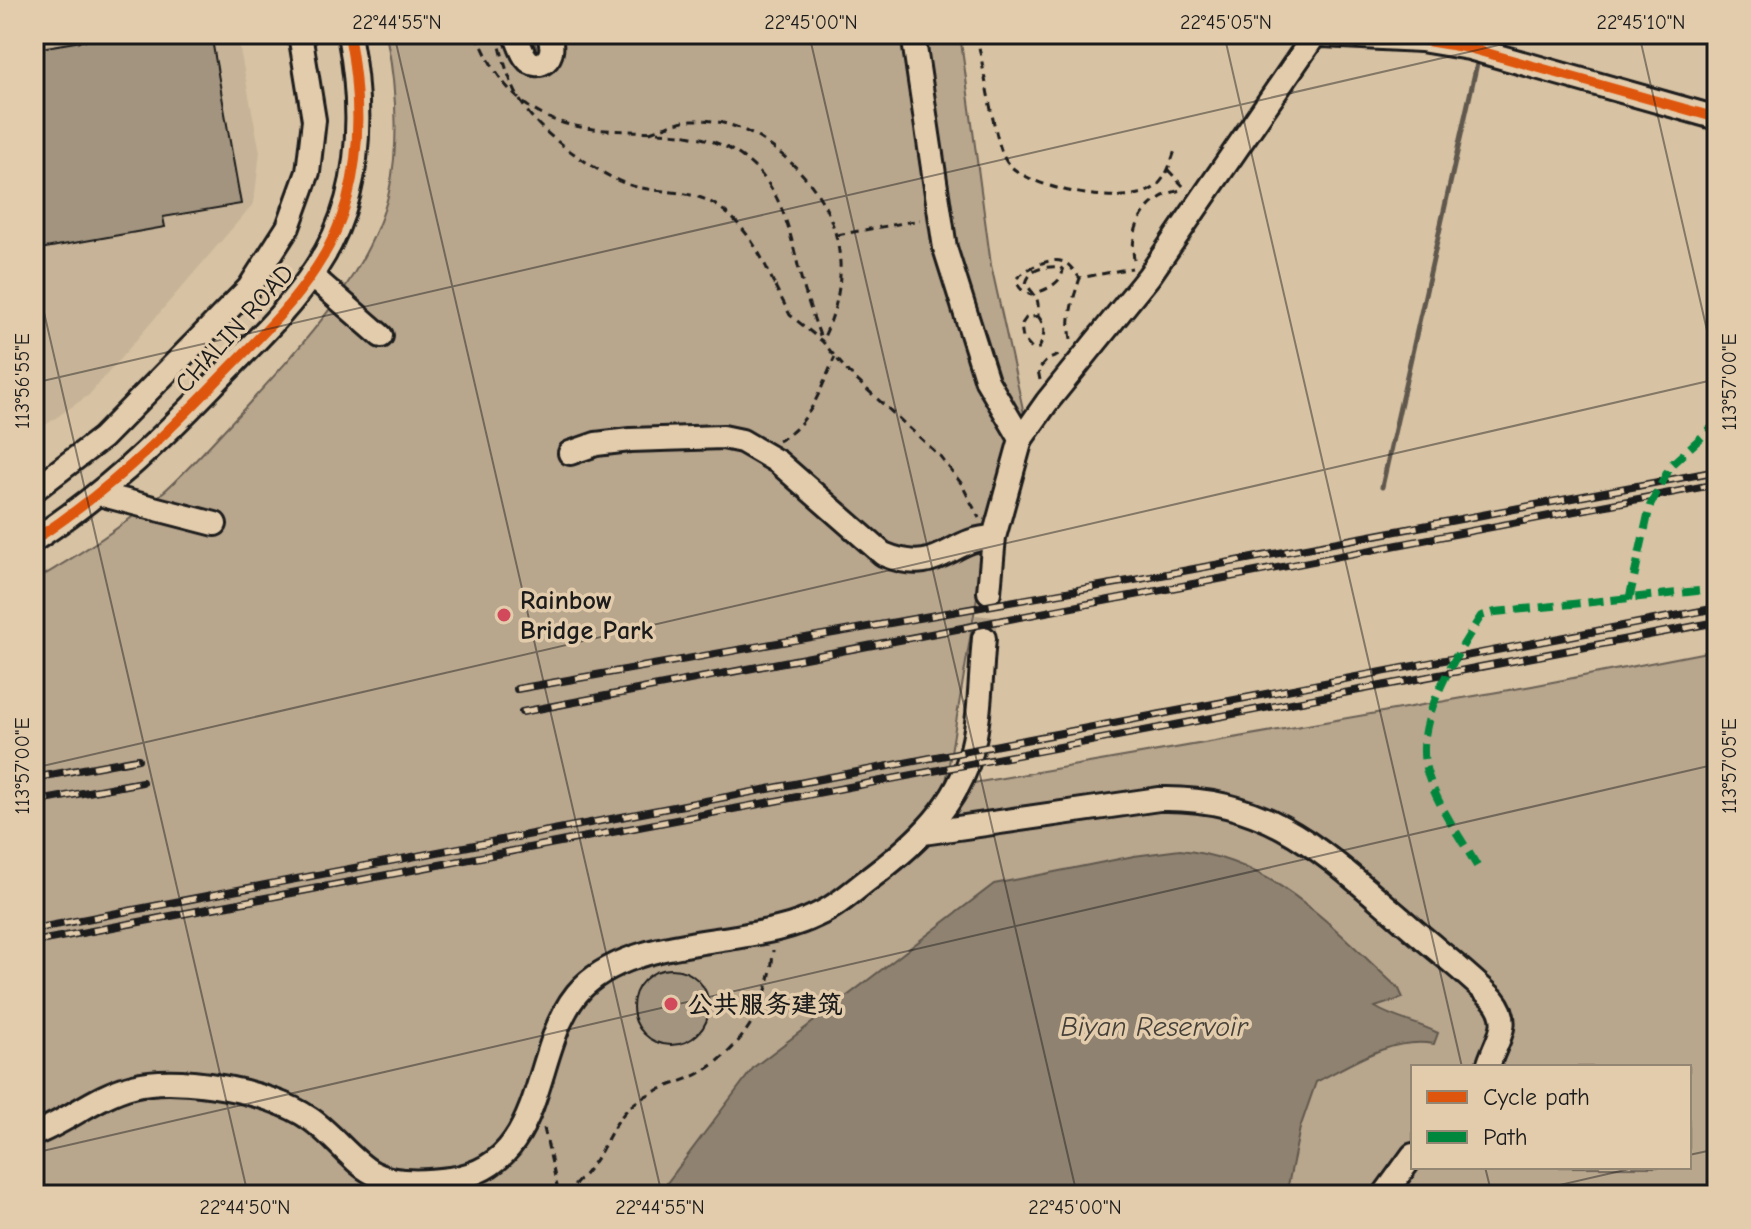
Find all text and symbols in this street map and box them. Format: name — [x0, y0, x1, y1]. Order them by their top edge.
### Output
text: 22°44'55"N — [352, 11, 442, 34]
text: 22°45'00"N — [764, 11, 858, 34]
text: 22°45'05"N — [1180, 11, 1272, 34]
text: 22°45'10"N — [1596, 11, 1686, 34]
street label: CHALIN ROAD — [169, 258, 300, 399]
text: 113°56'55"E — [11, 333, 34, 429]
text: 113°57'00"E — [1718, 333, 1741, 431]
place label: Rainbow Bridge Park — [520, 586, 654, 646]
marker: Rainbow Bridge Park — [495, 606, 513, 624]
text: 113°57'00"E — [11, 717, 34, 815]
text: 113°57'05"E — [1718, 718, 1741, 814]
place label: 公共服务建筑 — [687, 990, 843, 1020]
marker: 公共服务建筑 — [662, 995, 680, 1013]
water label: Biyan Reservoir — [1060, 1011, 1249, 1043]
legend — [1411, 1065, 1691, 1169]
text: Cycle path — [1483, 1083, 1590, 1111]
text: Path — [1483, 1123, 1528, 1151]
text: 22°44'50"N — [200, 1196, 290, 1219]
text: 22°44'55"N — [615, 1196, 705, 1219]
text: 22°45'00"N — [1028, 1196, 1122, 1219]

